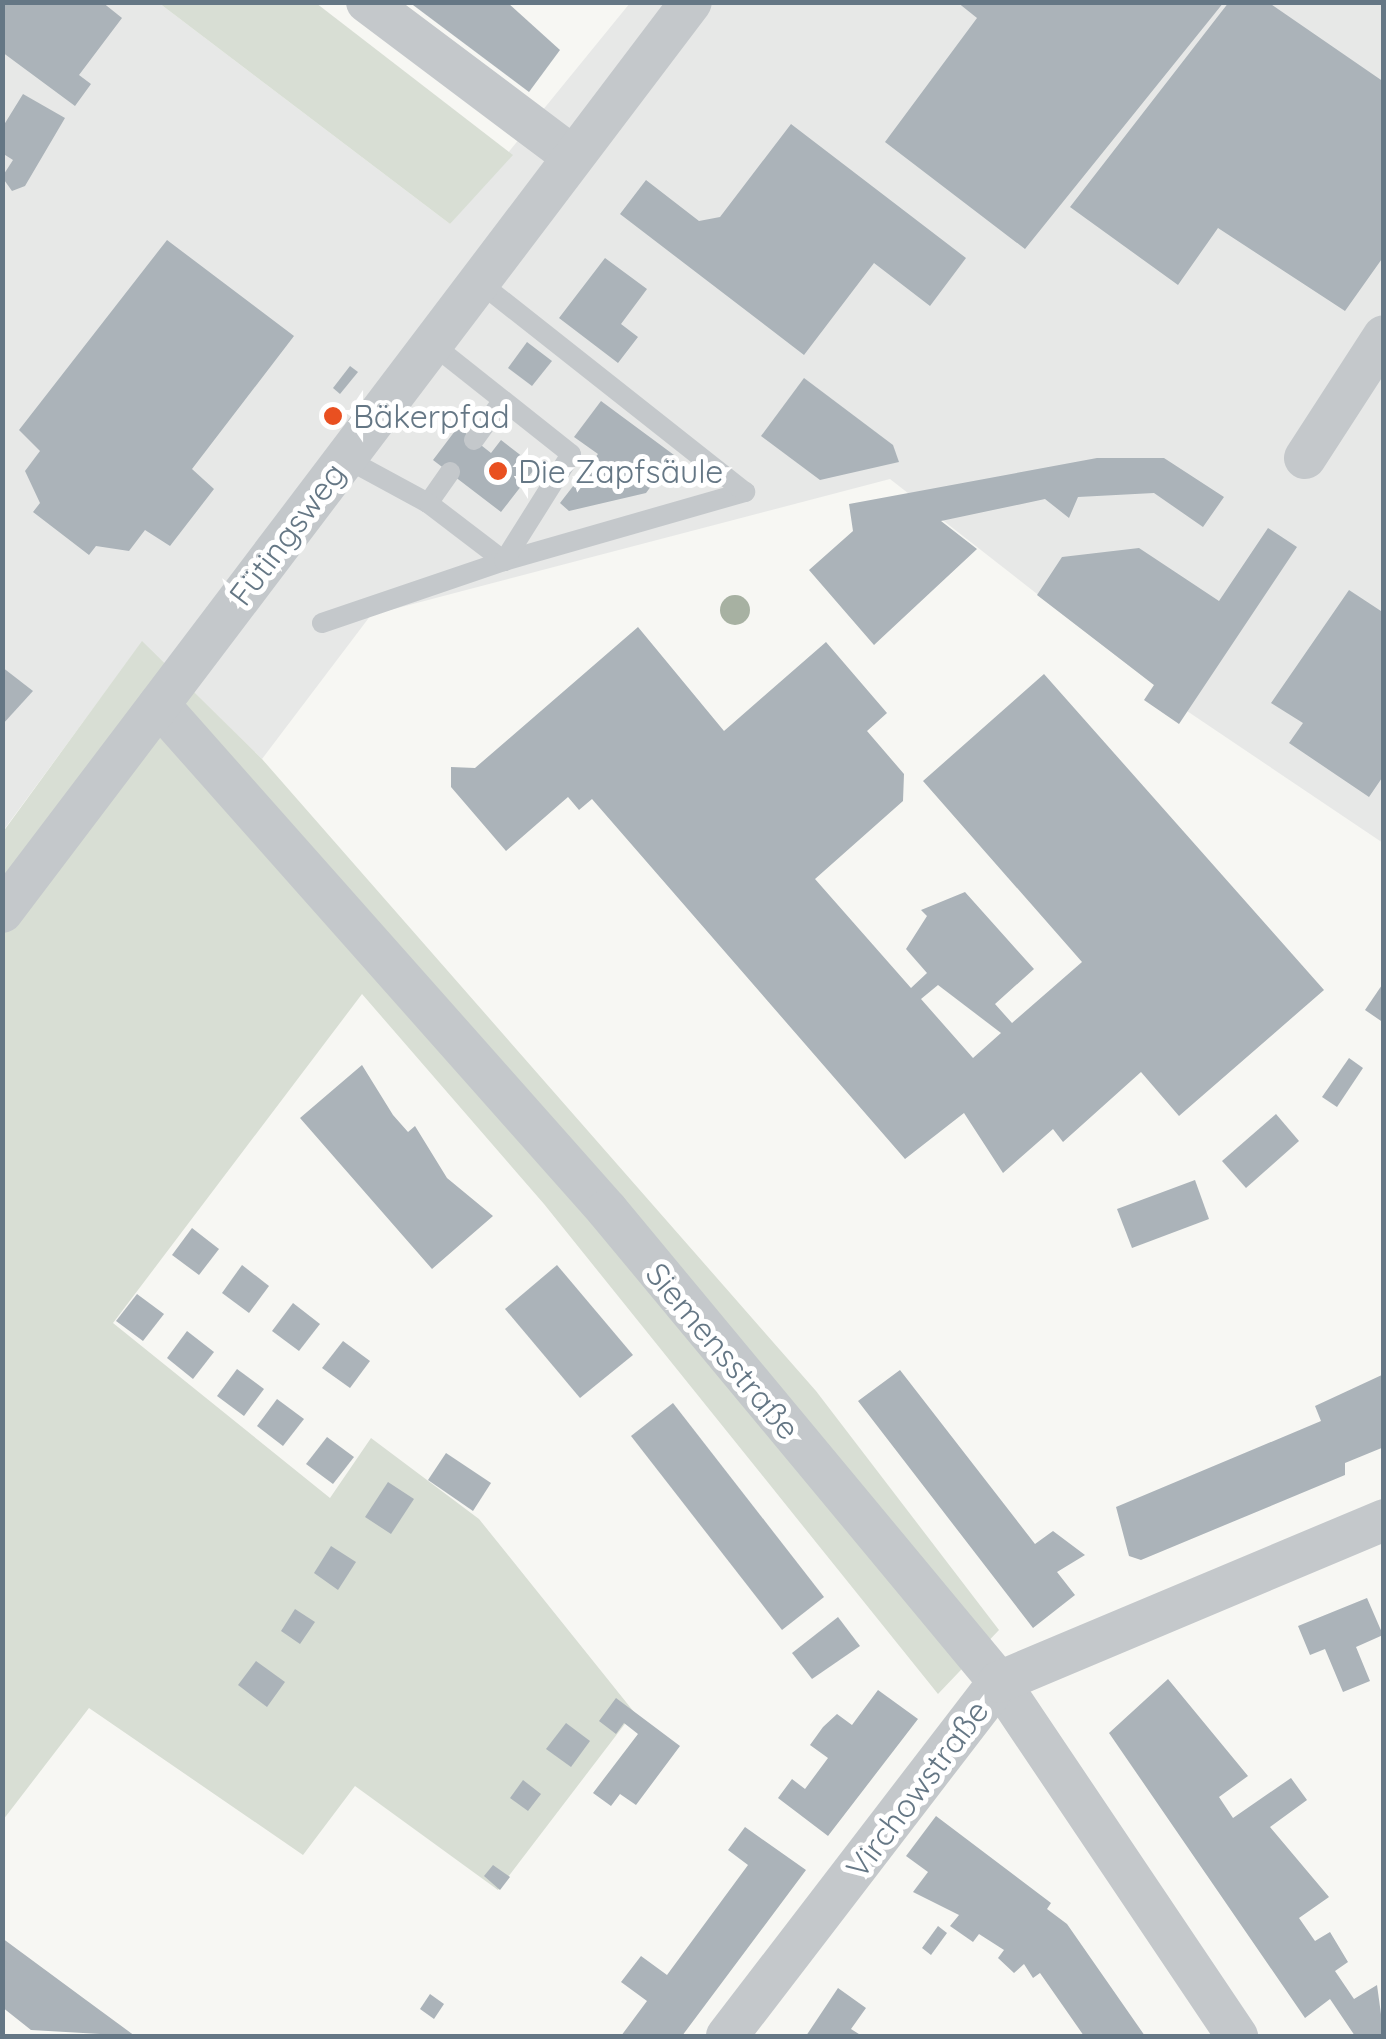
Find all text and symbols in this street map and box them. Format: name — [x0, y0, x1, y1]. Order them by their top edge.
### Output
place label: Bäkerpfad — [353, 397, 510, 435]
marker: Bäkerpfad — [322, 405, 344, 427]
place label: Die Zapfsäule — [518, 452, 723, 490]
street label: Fütingsweg — [221, 455, 353, 613]
marker: Die Zapfsäule — [487, 460, 509, 482]
street label: Siemensstraße — [638, 1255, 808, 1447]
street label: Virchowstraße — [838, 1693, 996, 1885]

